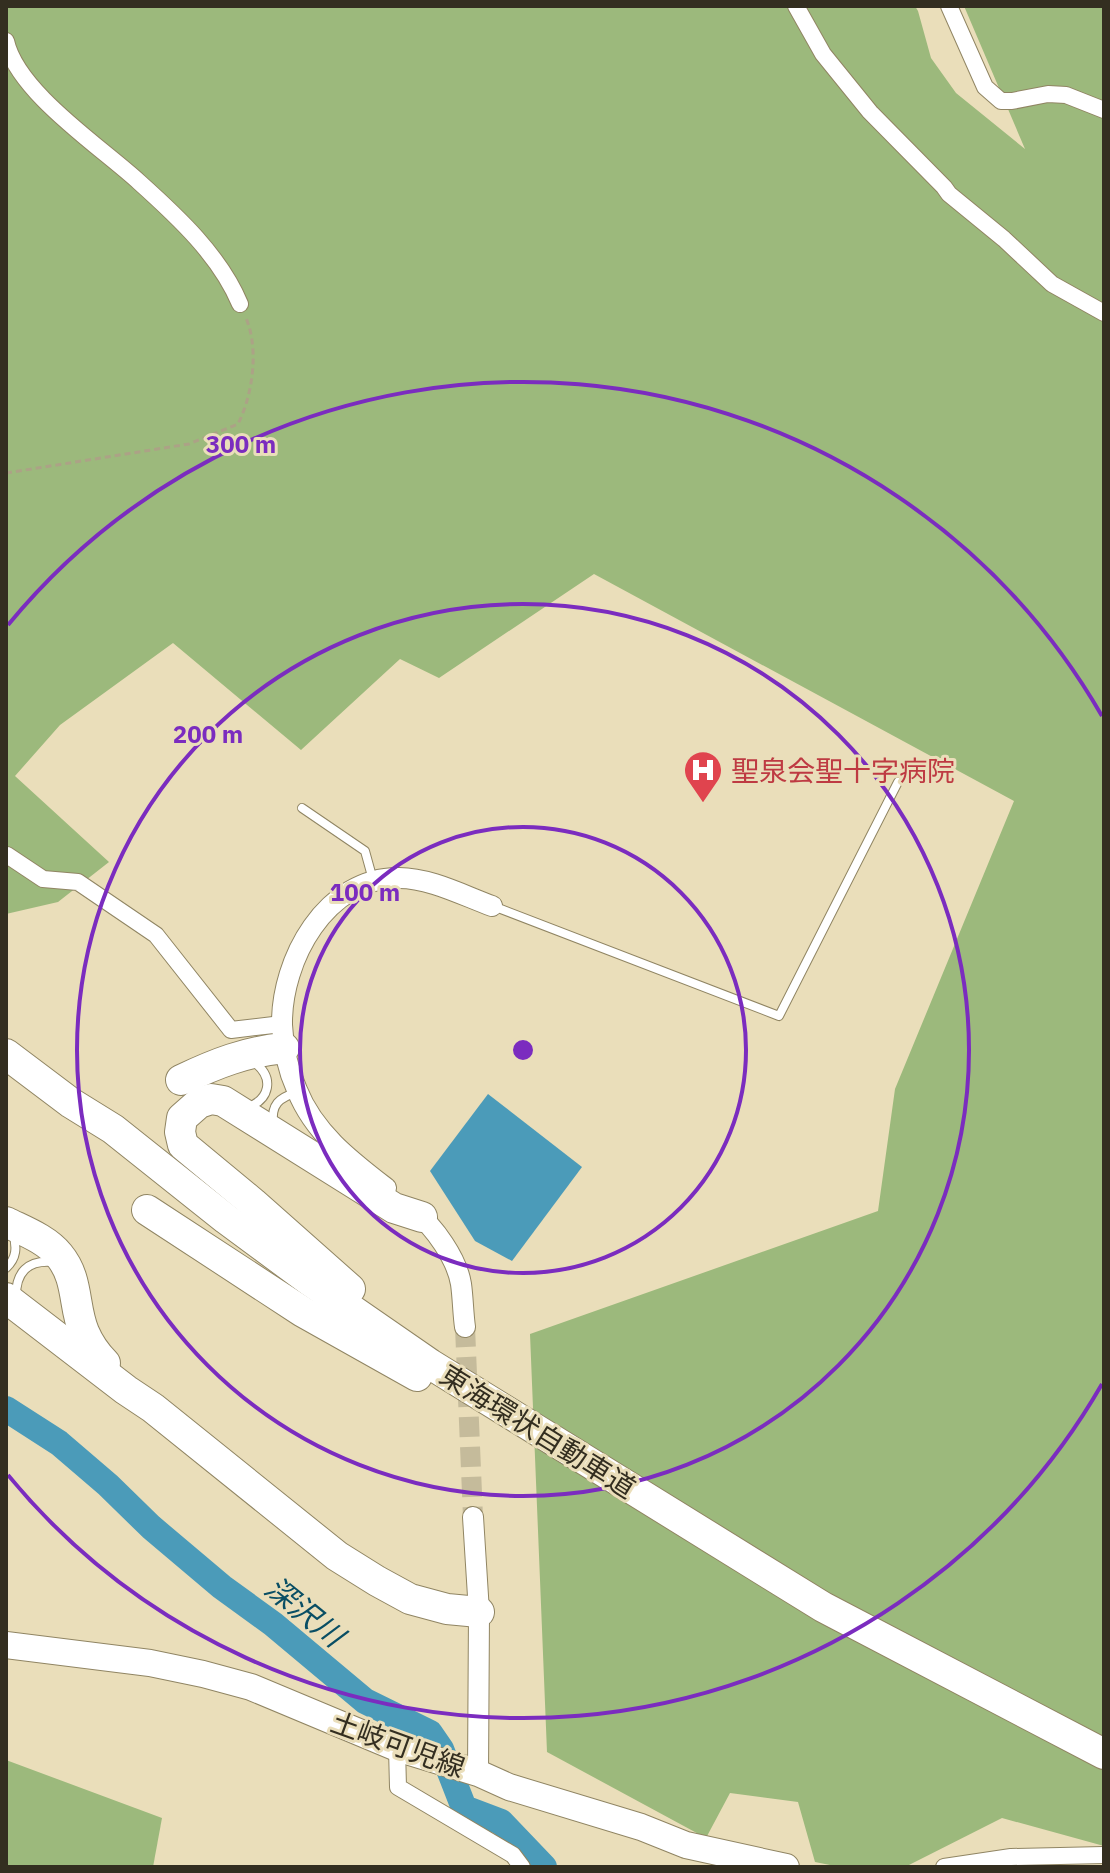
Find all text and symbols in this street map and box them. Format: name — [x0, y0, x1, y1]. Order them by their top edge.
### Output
text: 300 m — [206, 428, 276, 460]
text: 200 m — [173, 718, 243, 750]
hospital icon: 聖泉会聖十字病院 — [682, 749, 724, 804]
place label: 聖泉会聖十字病院 — [731, 752, 955, 789]
text: 100 m — [330, 876, 400, 908]
centre of rings — [509, 1036, 537, 1064]
street label: 東海環状自動車道 — [433, 1356, 643, 1506]
water label: 深沢川 — [258, 1568, 355, 1656]
street label: 土岐可児線 — [326, 1703, 470, 1785]

